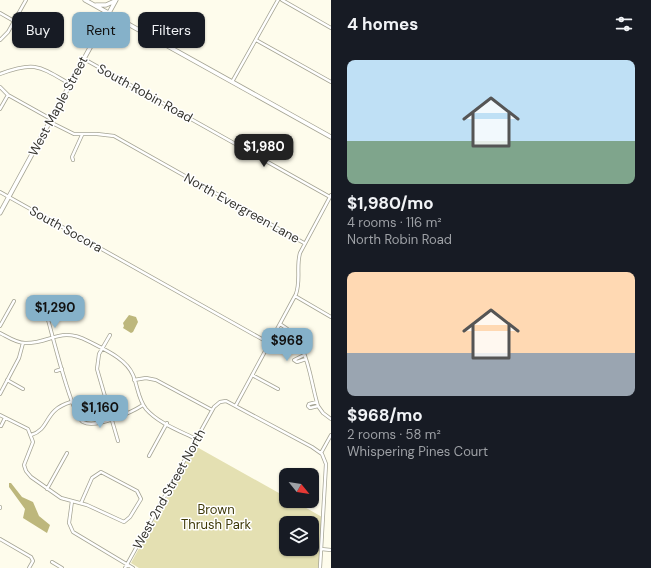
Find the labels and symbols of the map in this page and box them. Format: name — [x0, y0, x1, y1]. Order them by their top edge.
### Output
street label: West Maple Street — [24, 53, 92, 159]
street label: South Robin Road — [94, 60, 196, 126]
pin: $1,980 — [231, 134, 297, 168]
street label: North Evergreen Lane — [181, 169, 303, 247]
street label: South Socora — [26, 202, 106, 256]
pin: $1,290 — [22, 295, 88, 329]
pin: $968 — [263, 328, 311, 362]
pin: $1,160 — [67, 395, 133, 429]
street label: West 2nd Street North — [129, 426, 209, 552]
north arrow — [279, 468, 319, 508]
park label: Brown Thrush Park — [181, 501, 252, 533]

